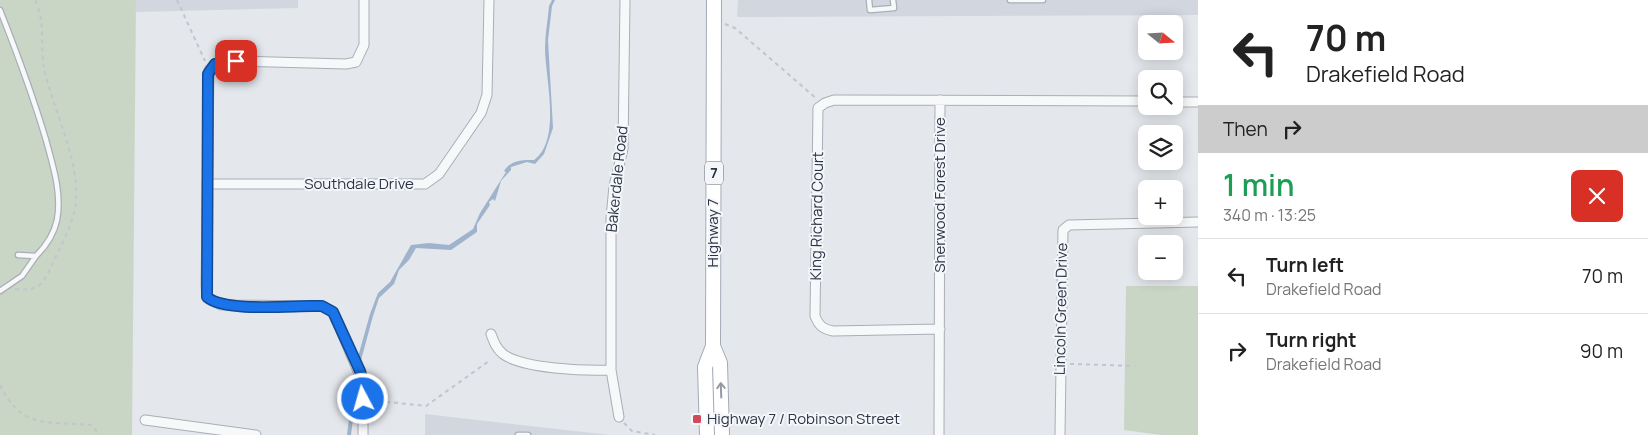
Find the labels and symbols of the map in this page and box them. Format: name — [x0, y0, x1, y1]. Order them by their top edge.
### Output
north arrow — [1138, 15, 1182, 60]
pin — [215, 40, 257, 82]
street label: Sherwood Forest Drive — [929, 117, 950, 273]
street label: Bakerdale Road — [600, 125, 633, 233]
street label: King Richard Court — [805, 151, 828, 281]
road number: 7 — [705, 162, 723, 184]
street label: Southdale Drive — [304, 173, 414, 194]
street label: Highway 7 — [702, 199, 723, 267]
street label: Lincoln Green Drive — [1049, 242, 1072, 375]
position arrow — [336, 372, 388, 424]
one-way arrow — [716, 382, 726, 398]
place label: Highway 7 / Robinson Street — [707, 408, 900, 429]
marker: Highway 7 / Robinson Street — [691, 413, 703, 425]

